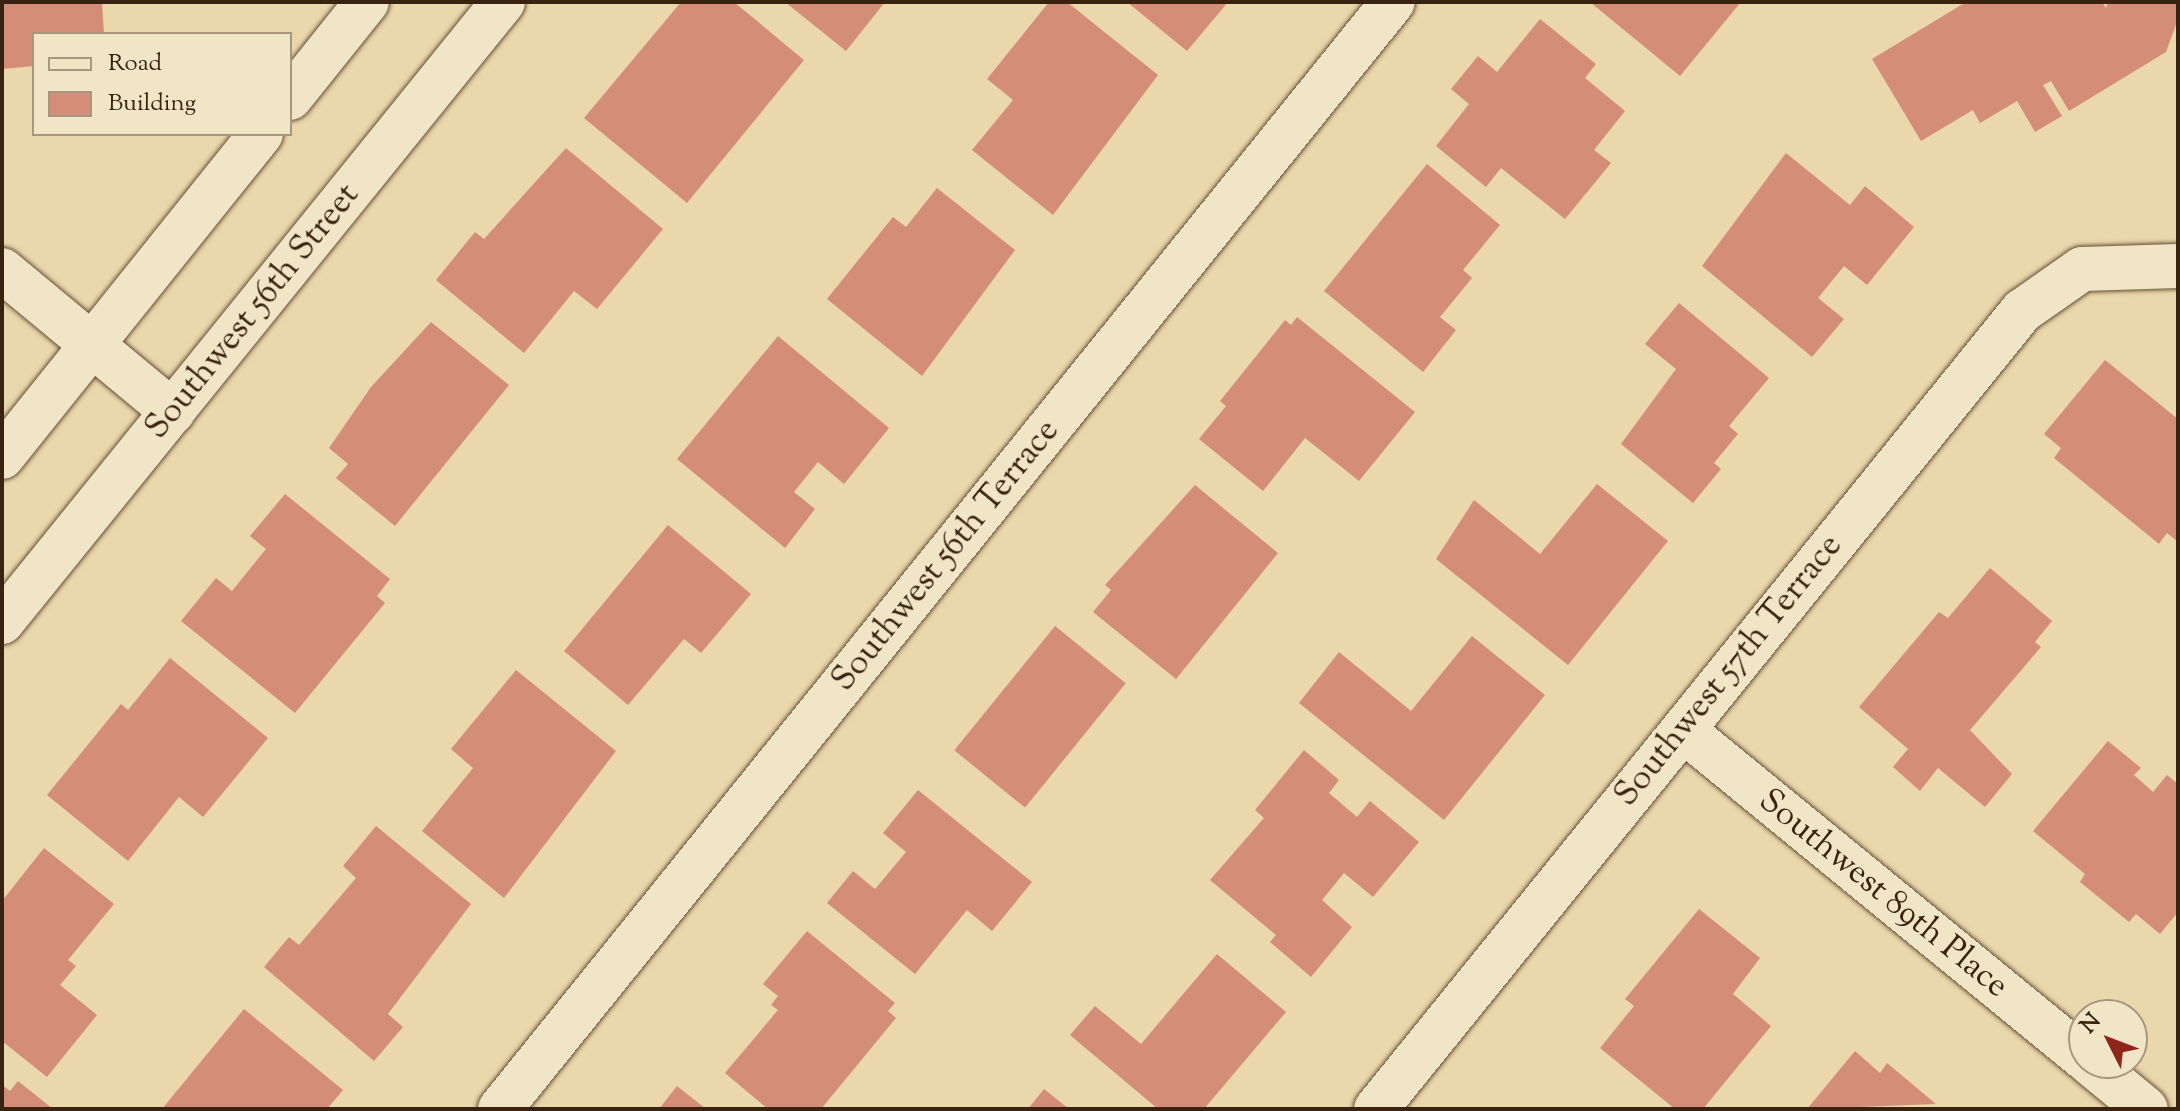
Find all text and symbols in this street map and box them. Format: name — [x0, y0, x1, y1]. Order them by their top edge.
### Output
legend — [32, 32, 292, 136]
text: Road — [108, 47, 162, 81]
text: Building — [108, 87, 196, 121]
street label: Southwest 56th Street — [137, 176, 369, 448]
street label: Southwest 56th Terrace — [824, 412, 1068, 700]
street label: Southwest 57th Terrace — [1607, 527, 1851, 815]
street label: Southwest 89th Place — [1750, 781, 2016, 1007]
north arrow — [2068, 999, 2148, 1079]
text: N — [2074, 1007, 2109, 1042]

